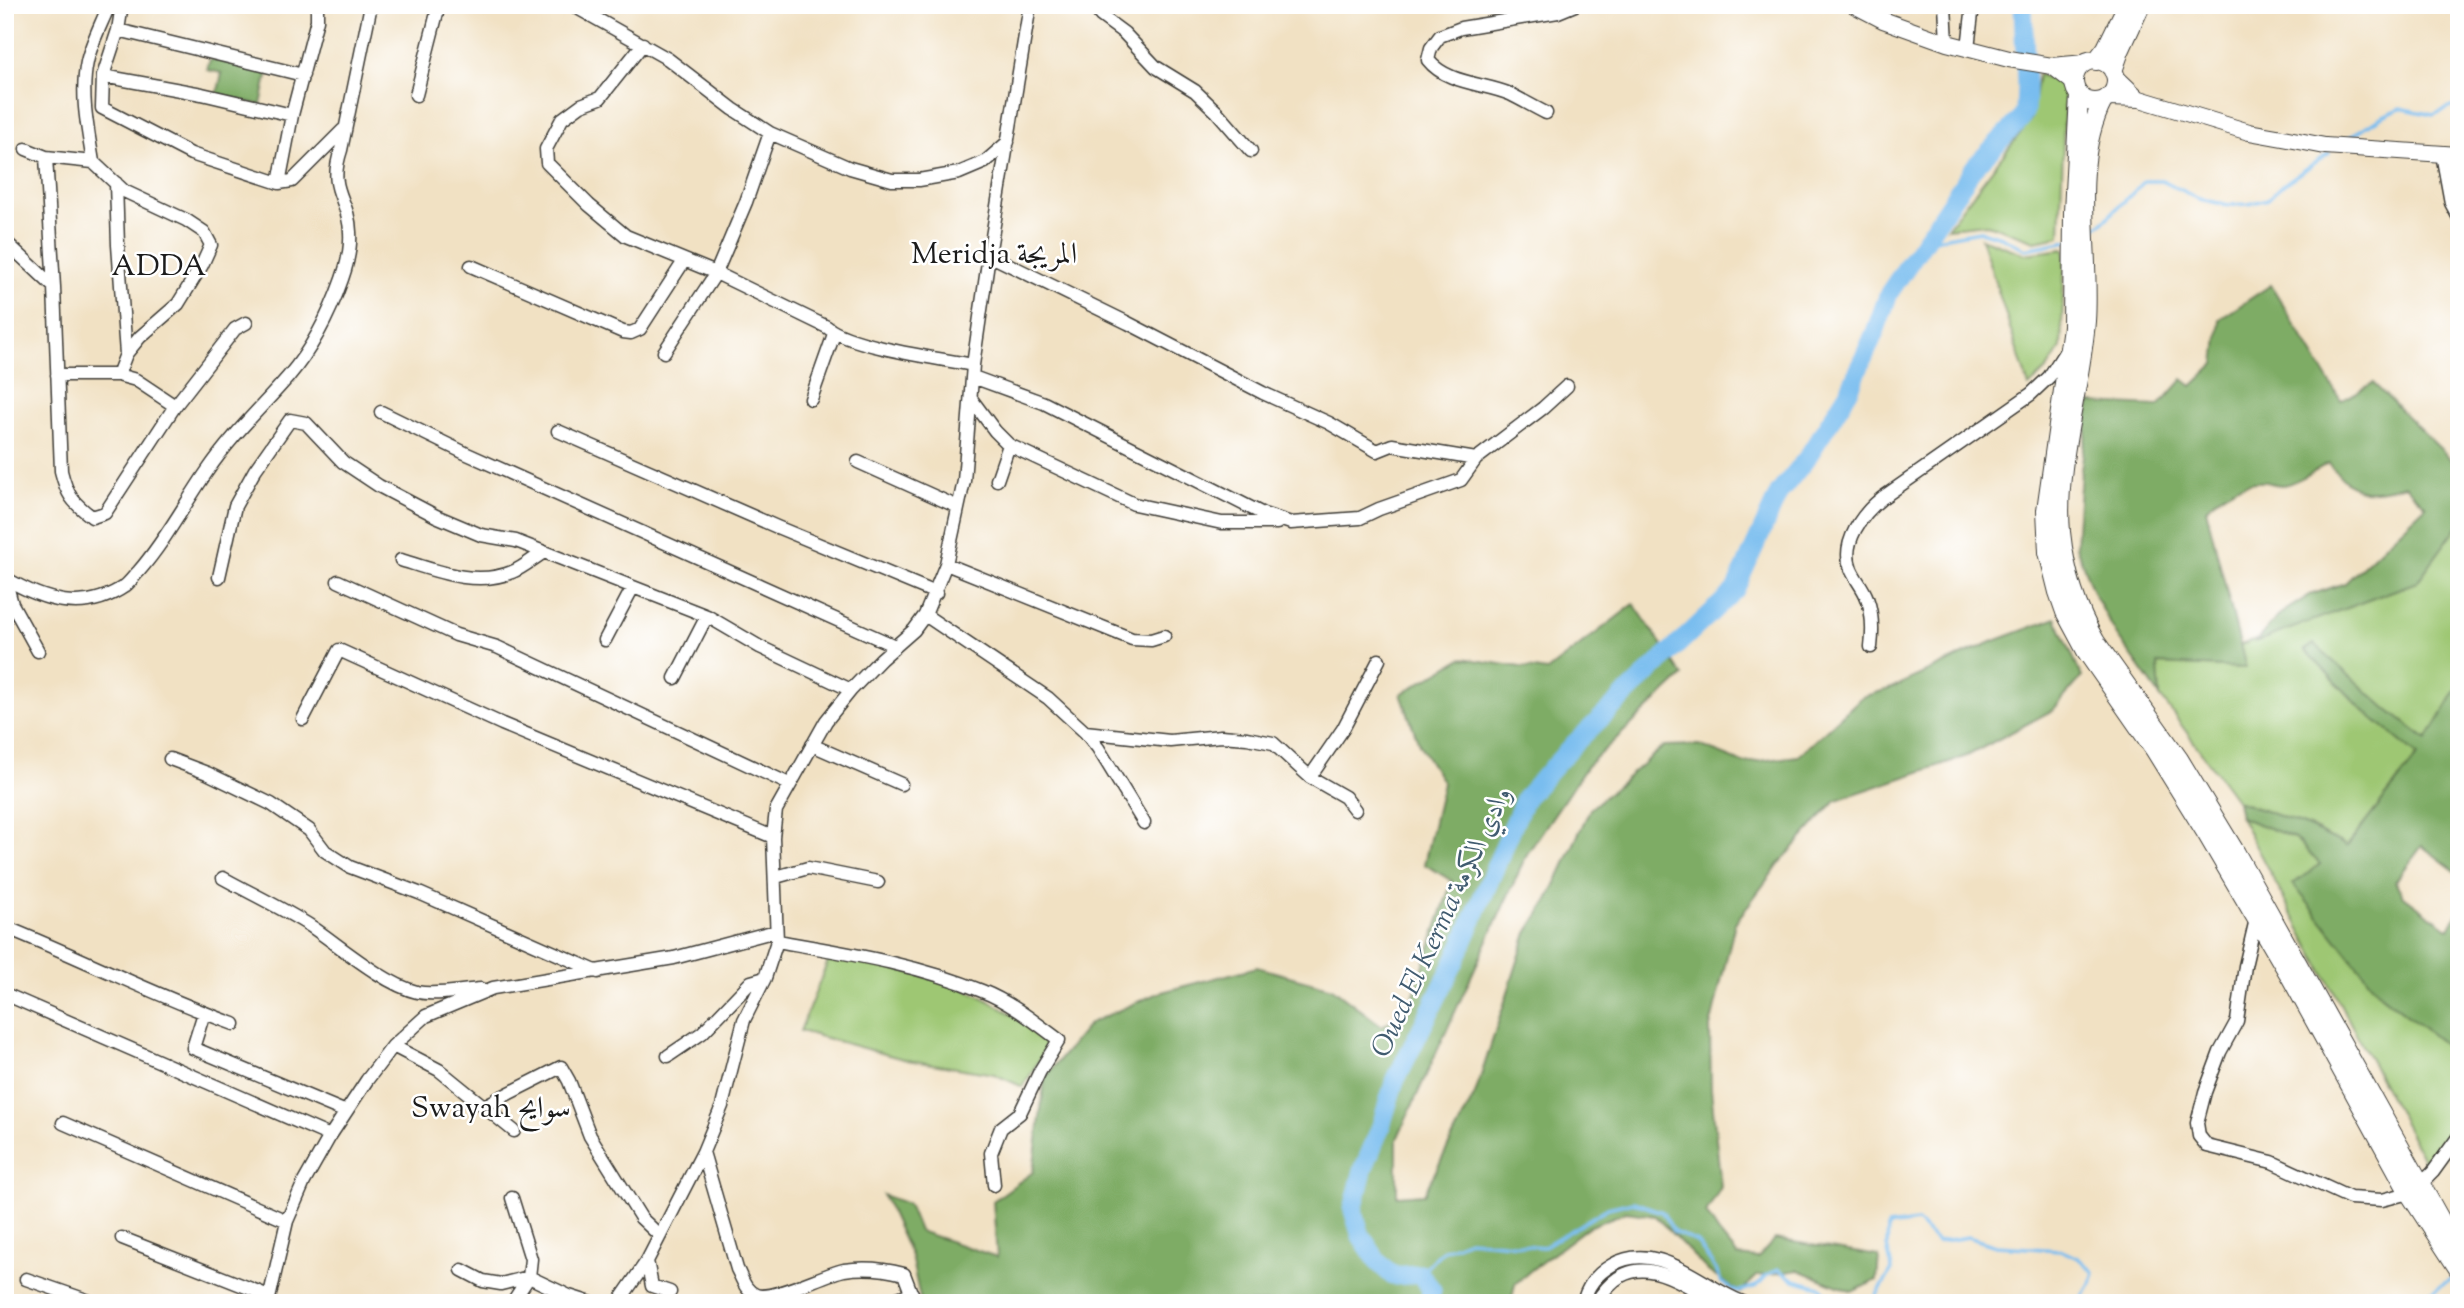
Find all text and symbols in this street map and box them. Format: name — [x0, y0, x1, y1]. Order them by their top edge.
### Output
district label: Meridja المريجة — [911, 234, 1077, 277]
district label: ADDA — [112, 246, 206, 289]
water label: Oued El Kerma وادي الكرمة — [1362, 780, 1523, 1064]
district label: Swayah سوايح — [411, 1088, 571, 1132]

